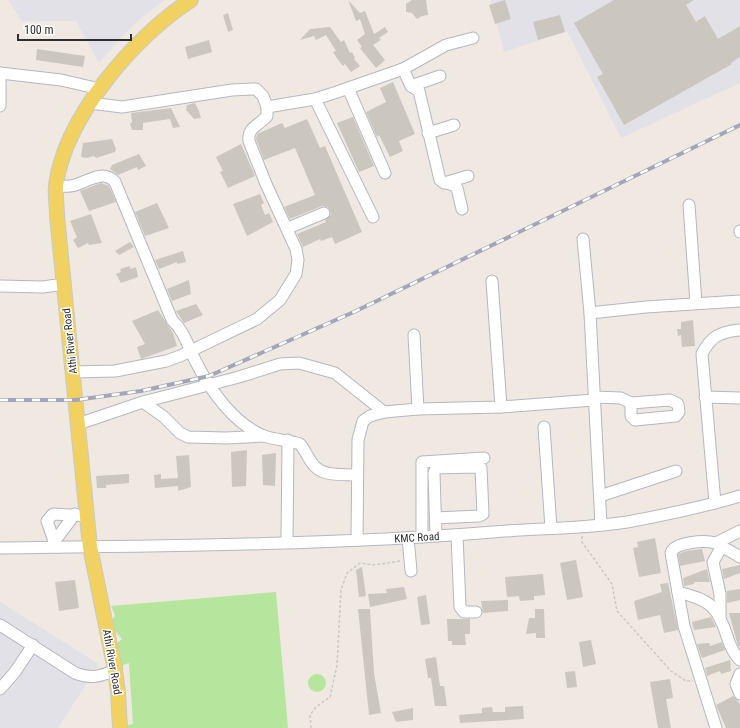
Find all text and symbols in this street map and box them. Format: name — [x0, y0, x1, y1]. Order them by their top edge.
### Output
scale bar — [18, 16, 131, 42]
text: 100 m — [24, 23, 54, 37]
street label: Athi River Road — [60, 308, 80, 374]
street label: KMC Road — [394, 529, 440, 545]
street label: Athi River Road — [100, 628, 124, 696]

